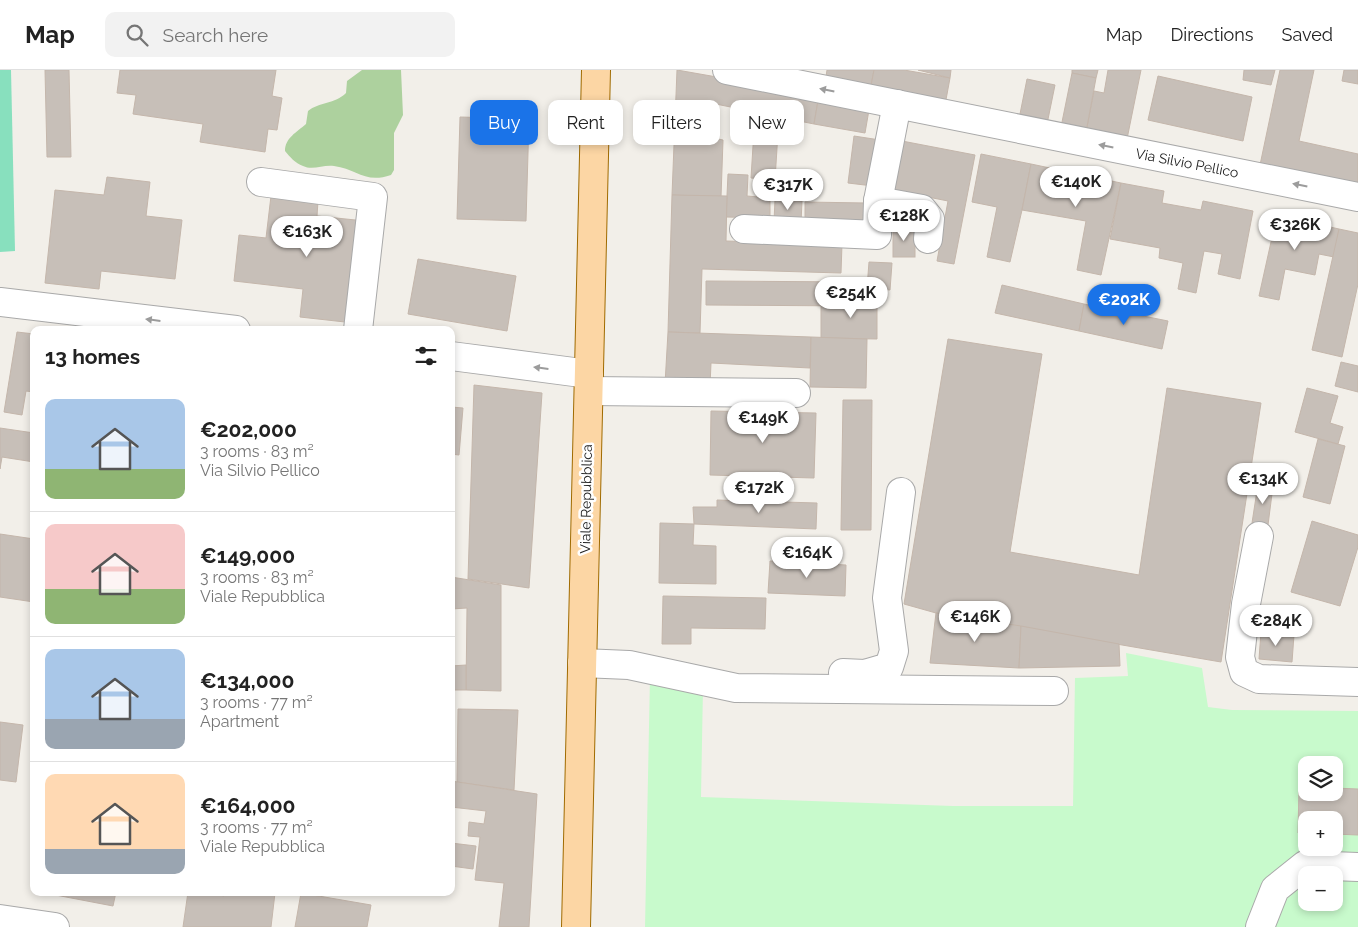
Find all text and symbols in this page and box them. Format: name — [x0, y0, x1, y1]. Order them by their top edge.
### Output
search box — [105, 12, 455, 57]
text: Map — [25, 20, 75, 49]
icon: search — [123, 21, 151, 49]
text: Search here — [163, 24, 268, 46]
text: Map — [1106, 24, 1142, 45]
text: Directions — [1170, 24, 1254, 45]
text: Saved — [1282, 24, 1333, 45]
one-way arrow — [819, 86, 834, 94]
chip: Buy — [470, 100, 538, 145]
chip: Rent — [548, 100, 623, 145]
chip: Filters — [633, 100, 720, 145]
chip: New — [730, 100, 804, 145]
one-way arrow — [1098, 142, 1114, 150]
street label: Via Silvio Pellico — [1134, 145, 1240, 181]
pin: €140K — [1041, 166, 1111, 208]
pin: €317K — [753, 168, 823, 211]
text: €140K — [1051, 172, 1101, 191]
text: €317K — [763, 175, 813, 194]
one-way arrow — [1291, 181, 1307, 189]
pin: €128K — [869, 200, 939, 242]
text: €128K — [879, 206, 929, 225]
pin: €326K — [1260, 208, 1330, 251]
text: €326K — [1269, 215, 1321, 234]
pin: €163K — [272, 216, 342, 258]
text: €163K — [282, 222, 332, 241]
pin: €254K — [816, 276, 886, 319]
text: €254K — [826, 283, 876, 302]
pin: €202K — [1089, 284, 1159, 326]
text: €202K — [1098, 290, 1150, 309]
one-way arrow — [145, 316, 161, 324]
icon: filters — [412, 342, 440, 370]
text: 13 homes — [45, 344, 140, 369]
one-way arrow — [532, 364, 548, 372]
pin: €149K — [728, 402, 798, 444]
text: €149K — [738, 408, 788, 427]
text: €202,000 — [200, 417, 297, 442]
icon: home — [85, 419, 145, 479]
text: 3 rooms · 83 m² — [200, 442, 314, 461]
street label: Viale Repubblica — [577, 444, 595, 554]
text: Via Silvio Pellico — [200, 461, 320, 480]
pin: €134K — [1228, 462, 1298, 505]
text: €134K — [1238, 469, 1288, 488]
pin: €172K — [724, 472, 794, 514]
text: €172K — [734, 478, 784, 497]
pin: €164K — [772, 536, 842, 579]
text: €149,000 — [200, 543, 295, 568]
text: €164K — [782, 543, 832, 562]
icon: home — [85, 544, 145, 604]
text: 3 rooms · 83 m² — [200, 568, 314, 587]
text: Viale Repubblica — [200, 587, 325, 606]
pin: €146K — [940, 600, 1010, 643]
pin: €284K — [1241, 604, 1311, 647]
text: €146K — [950, 607, 1000, 626]
text: €284K — [1250, 611, 1302, 630]
text: €134,000 — [200, 668, 294, 693]
icon: home — [85, 669, 145, 729]
text: 3 rooms · 77 m² — [200, 693, 313, 712]
text: Apartment — [200, 712, 279, 731]
map controls — [1298, 756, 1343, 911]
button: layers — [1298, 756, 1343, 801]
text: €164,000 — [200, 793, 295, 818]
icon: home — [85, 794, 145, 854]
button: + — [1298, 811, 1343, 856]
text: 3 rooms · 77 m² — [200, 818, 313, 837]
text: Viale Repubblica — [200, 837, 325, 856]
button: − — [1298, 866, 1343, 911]

